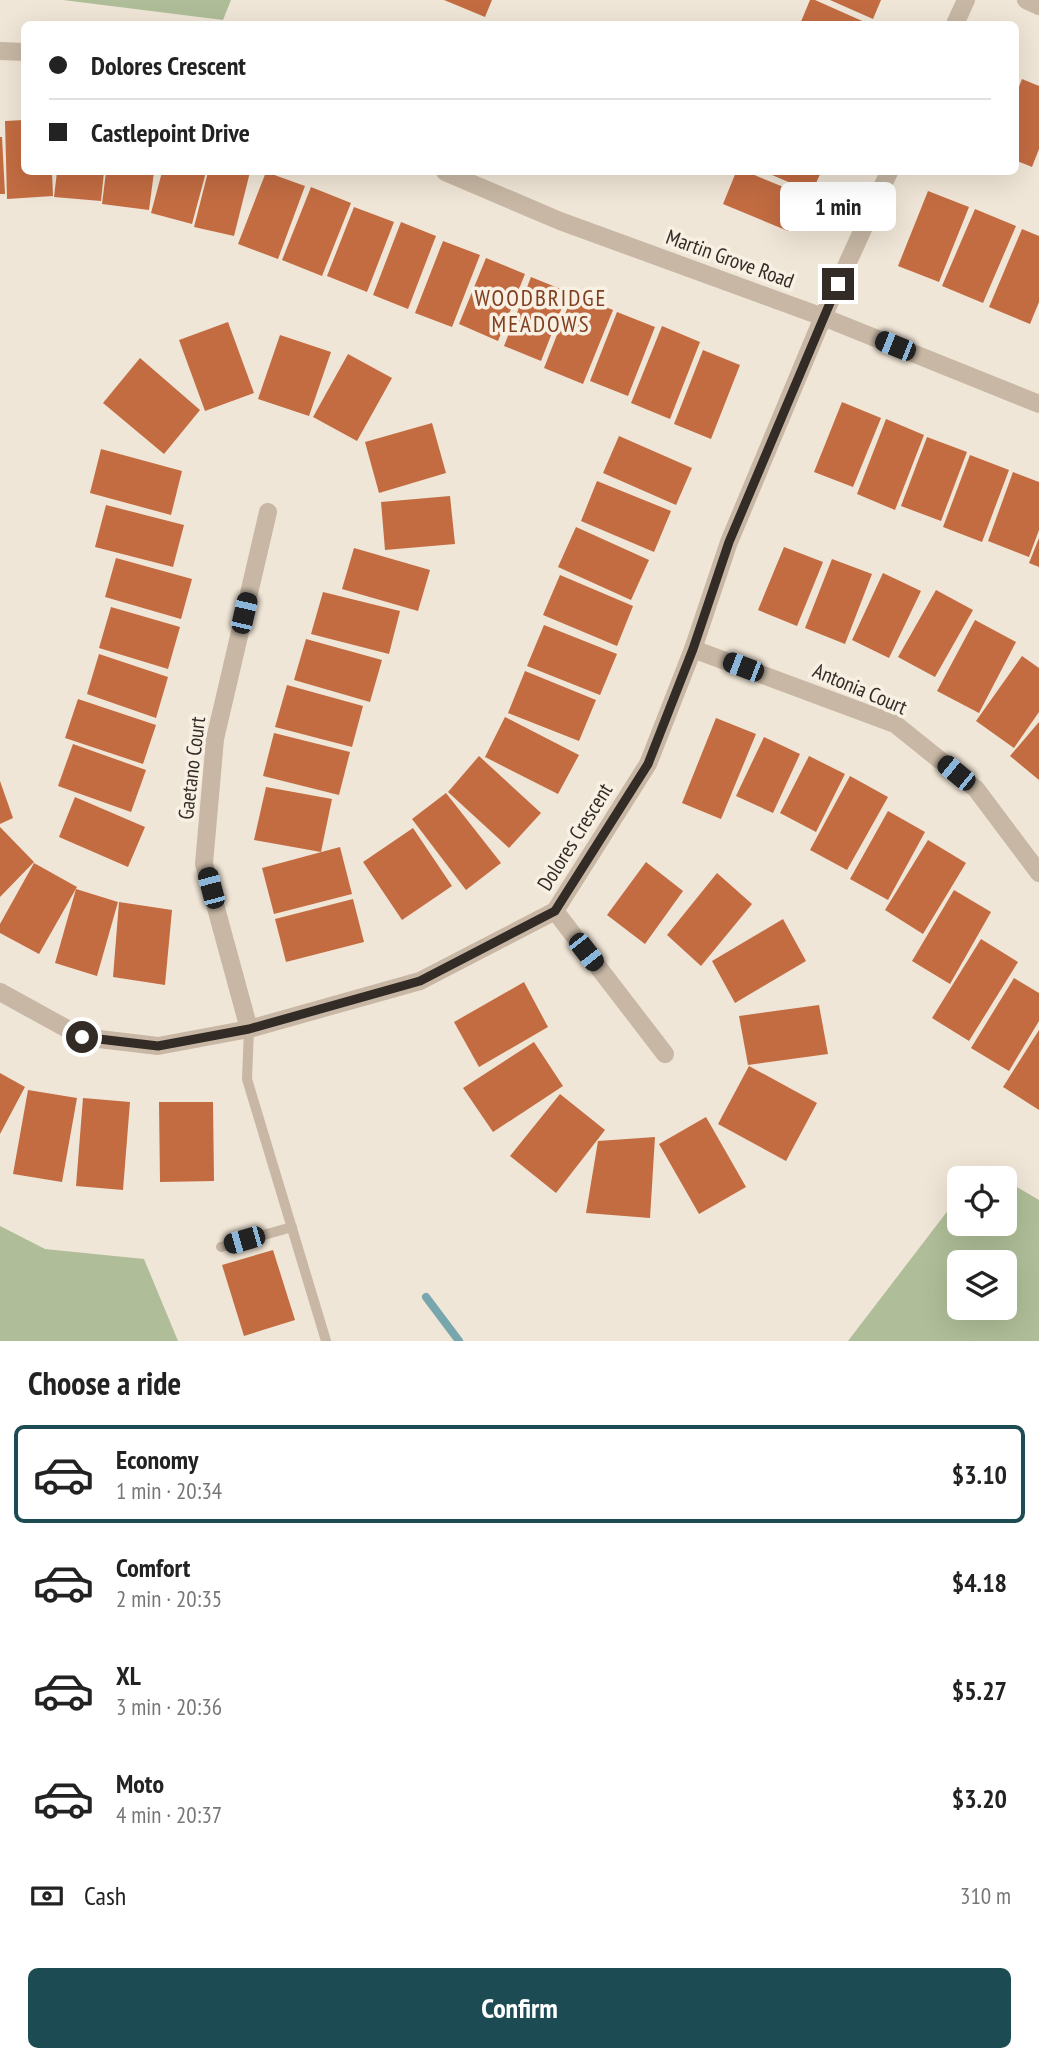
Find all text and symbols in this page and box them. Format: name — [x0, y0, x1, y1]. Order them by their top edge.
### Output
text: Dolores Crescent — [91, 49, 246, 82]
text: Castlepoint Drive — [91, 116, 250, 149]
callout: 1 min — [780, 182, 896, 232]
text: 1 min — [815, 192, 861, 221]
street label: Martin Grove Road — [663, 223, 798, 294]
route end — [822, 268, 854, 300]
district label: WOODBRIDGE MEADOWS — [475, 283, 607, 338]
car — [872, 328, 919, 364]
car — [230, 590, 259, 636]
car — [720, 650, 767, 684]
street label: Antonia Court — [809, 657, 912, 721]
street label: Gaetano Court — [172, 715, 211, 821]
car — [934, 752, 979, 794]
street label: Dolores Crescent — [531, 778, 618, 895]
car — [196, 865, 227, 911]
car — [565, 929, 608, 975]
route start — [66, 1021, 98, 1053]
map controls — [947, 1166, 1017, 1320]
button: locate — [947, 1166, 1017, 1236]
car — [221, 1224, 268, 1256]
button: layers — [947, 1250, 1017, 1320]
text: Choose a ride — [28, 1362, 181, 1404]
icon: car — [32, 1443, 95, 1506]
text: Economy — [116, 1443, 198, 1476]
text: $3.10 — [952, 1458, 1007, 1491]
text: 1 min · 20:34 — [116, 1476, 222, 1505]
icon: car — [32, 1551, 95, 1614]
text: Comfort — [116, 1551, 190, 1584]
text: $4.18 — [952, 1566, 1007, 1599]
text: 2 min · 20:35 — [116, 1584, 222, 1613]
icon: car — [32, 1659, 95, 1722]
text: XL — [116, 1659, 141, 1692]
text: $5.27 — [952, 1674, 1007, 1707]
text: 3 min · 20:36 — [116, 1692, 222, 1721]
icon: car — [32, 1767, 95, 1830]
text: Moto — [116, 1767, 164, 1800]
text: $3.20 — [952, 1782, 1007, 1815]
text: 4 min · 20:37 — [116, 1800, 222, 1829]
icon: cash — [28, 1877, 66, 1915]
text: Cash — [84, 1879, 126, 1912]
text: 310 m — [960, 1881, 1011, 1910]
button: Confirm — [28, 1968, 1011, 2048]

